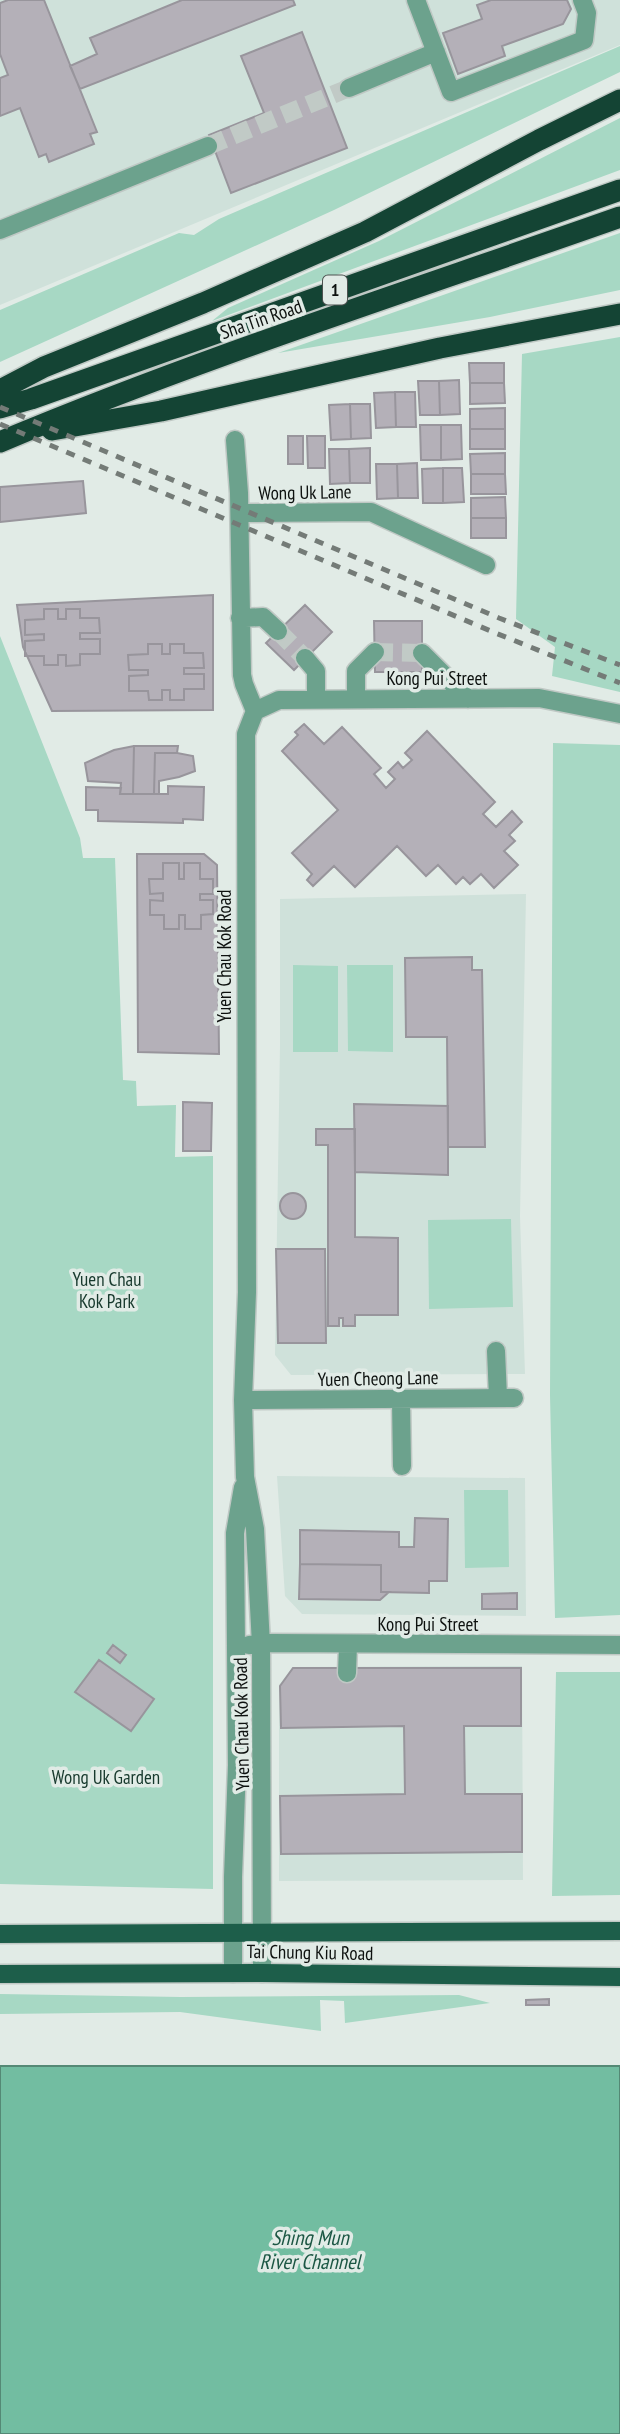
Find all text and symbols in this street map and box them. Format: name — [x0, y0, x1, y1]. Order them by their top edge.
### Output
road number: 1 — [323, 276, 347, 304]
street label: Sha Tin Road — [217, 294, 305, 344]
street label: Wong Uk Lane — [258, 479, 352, 505]
street label: Kong Pui Street — [386, 666, 488, 690]
street label: Yuen Chau Kok Road — [212, 889, 236, 1023]
park label: Yuen Chau Kok Park — [73, 1267, 141, 1313]
street label: Yuen Cheong Lane — [317, 1365, 439, 1391]
street label: Kong Pui Street — [377, 1612, 479, 1636]
street label: Yuen Chau Kok Road — [228, 1657, 254, 1791]
park label: Wong Uk Garden — [52, 1765, 160, 1789]
street label: Tai Chung Kiu Road — [246, 1939, 374, 1965]
water label: Shing Mun River Channel — [260, 2224, 363, 2275]

